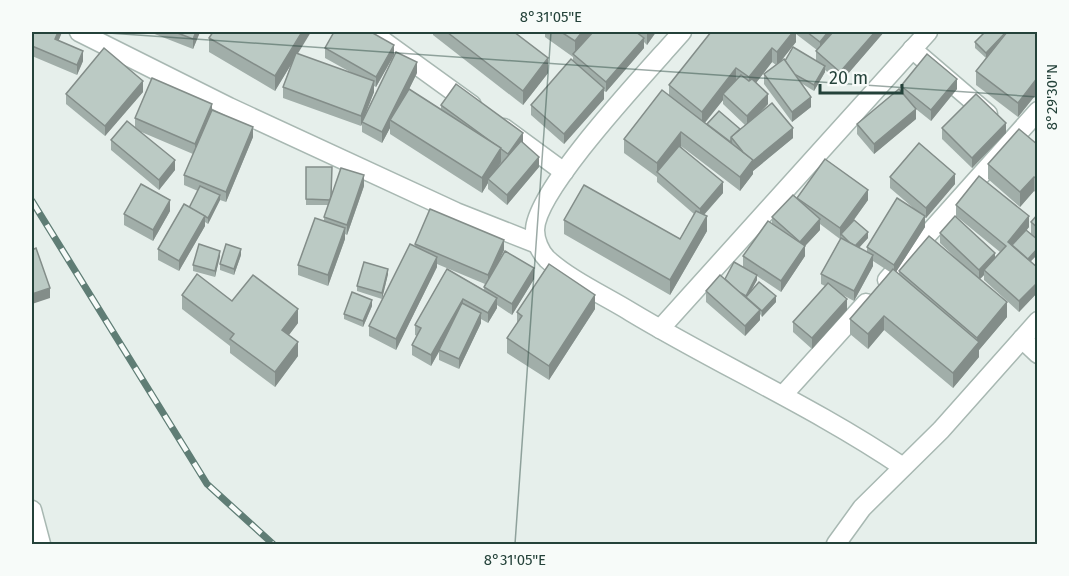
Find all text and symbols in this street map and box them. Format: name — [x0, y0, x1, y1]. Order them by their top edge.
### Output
text: 8°31'05"E — [520, 8, 582, 26]
scale bar — [820, 57, 902, 95]
text: 8°29'30"N — [1043, 64, 1061, 130]
text: 20 m — [829, 67, 868, 89]
text: 8°31'05"E — [484, 551, 546, 569]

